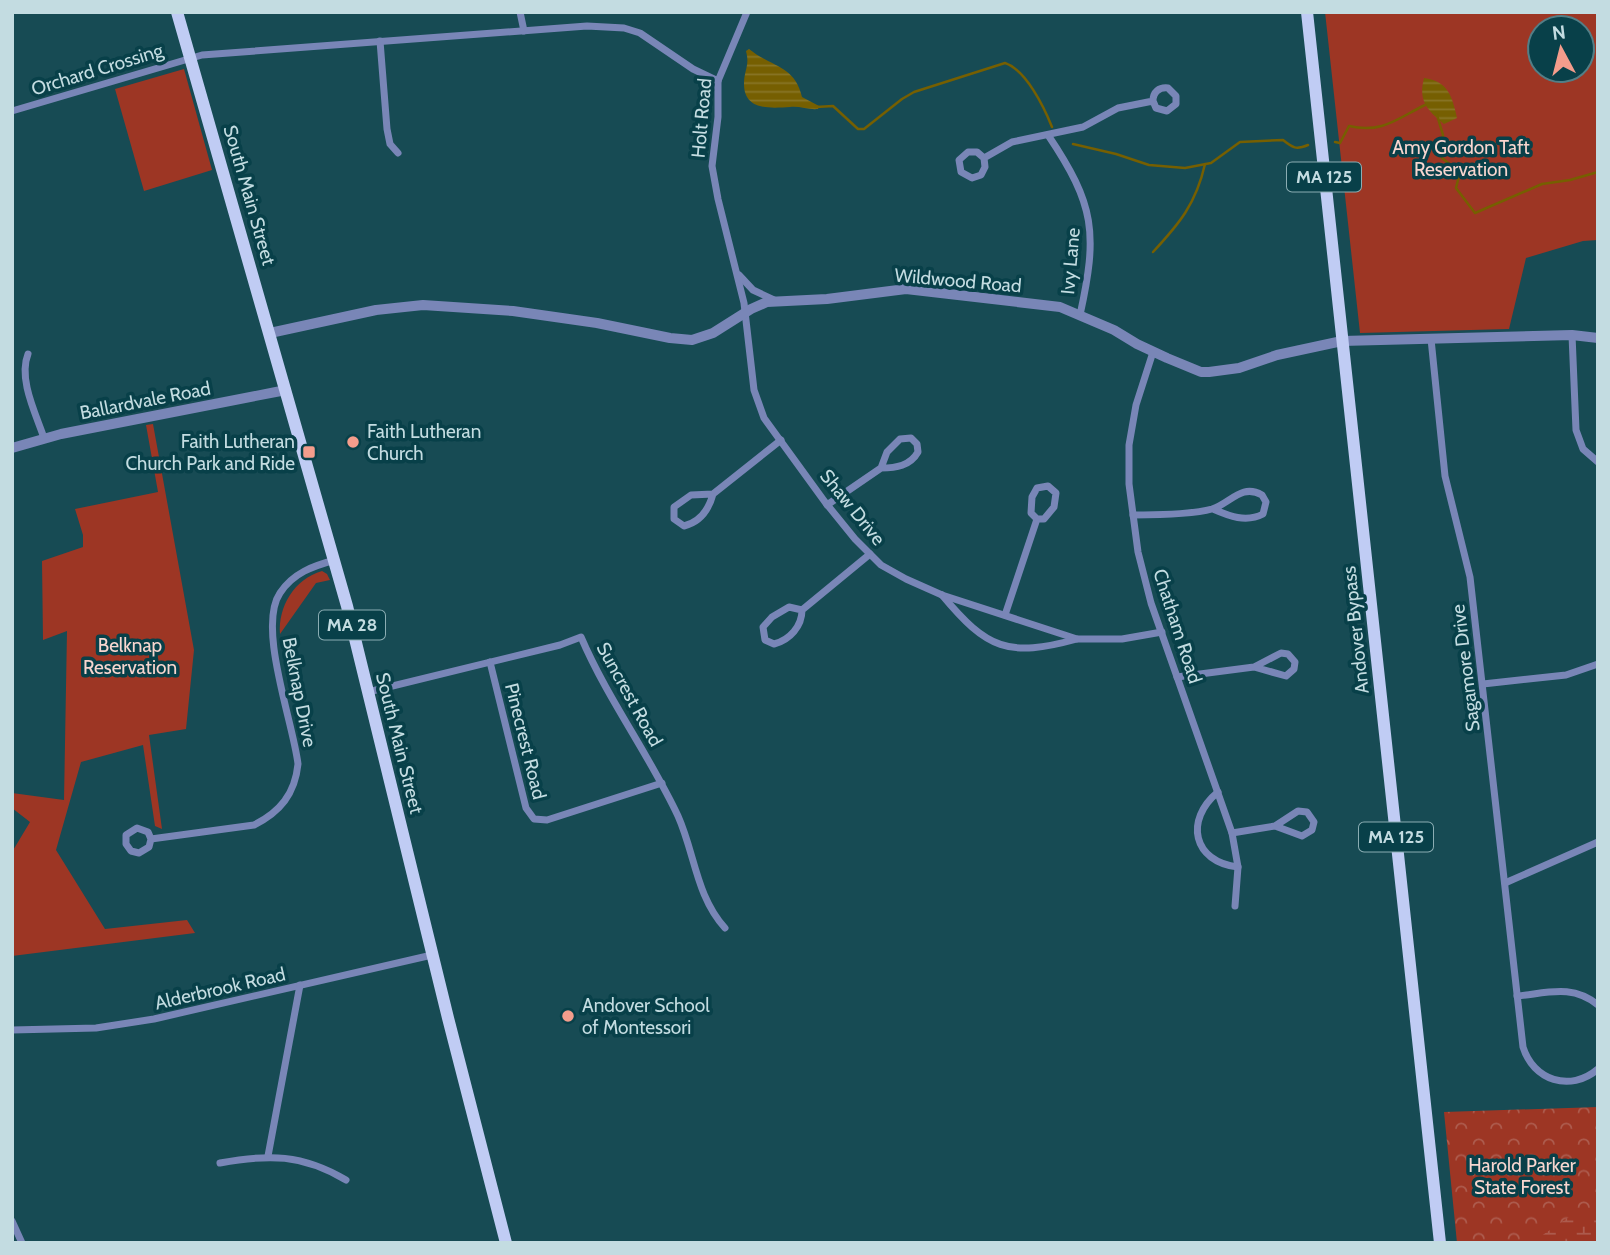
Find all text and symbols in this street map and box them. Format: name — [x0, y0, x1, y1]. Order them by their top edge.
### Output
north arrow — [1526, 14, 1596, 84]
text: N — [1551, 20, 1567, 45]
street label: Orchard Crossing — [29, 38, 166, 100]
street label: Holt Road — [687, 77, 716, 159]
street label: South Main Street — [219, 122, 281, 268]
park label: Amy Gordon Taft Reservation — [1392, 136, 1530, 181]
road number: MA 125 — [1287, 162, 1361, 192]
street label: Ivy Lane — [1056, 226, 1085, 295]
street label: Wildwood Road — [893, 263, 1022, 298]
street label: Ballardvale Road — [78, 377, 212, 424]
place label: Faith Lutheran Church — [367, 420, 481, 465]
place label: Faith Lutheran Church Park and Ride — [125, 430, 295, 475]
marker: Faith Lutheran Church — [345, 434, 361, 450]
marker: Faith Lutheran Church Park and Ride — [301, 444, 317, 460]
street label: Shaw Drive — [815, 465, 890, 550]
street label: Andover Bypass — [1337, 565, 1374, 695]
street label: Chatham Road — [1148, 566, 1207, 686]
street label: Sagamore Drive — [1446, 603, 1485, 733]
road number: MA 28 — [319, 610, 385, 640]
park label: Belknap Reservation — [83, 634, 177, 679]
street label: Belknap Drive — [278, 635, 321, 749]
street label: Suncrest Road — [592, 638, 668, 750]
street label: South Main Street — [371, 670, 428, 817]
street label: Pinecrest Road — [500, 681, 551, 802]
road number: MA 125 — [1359, 822, 1433, 852]
street label: Alderbrook Road — [153, 962, 288, 1015]
place label: Andover School of Montessori — [582, 994, 710, 1039]
marker: Andover School of Montessori — [560, 1008, 576, 1024]
park label: Harold Parker State Forest — [1468, 1154, 1576, 1199]

